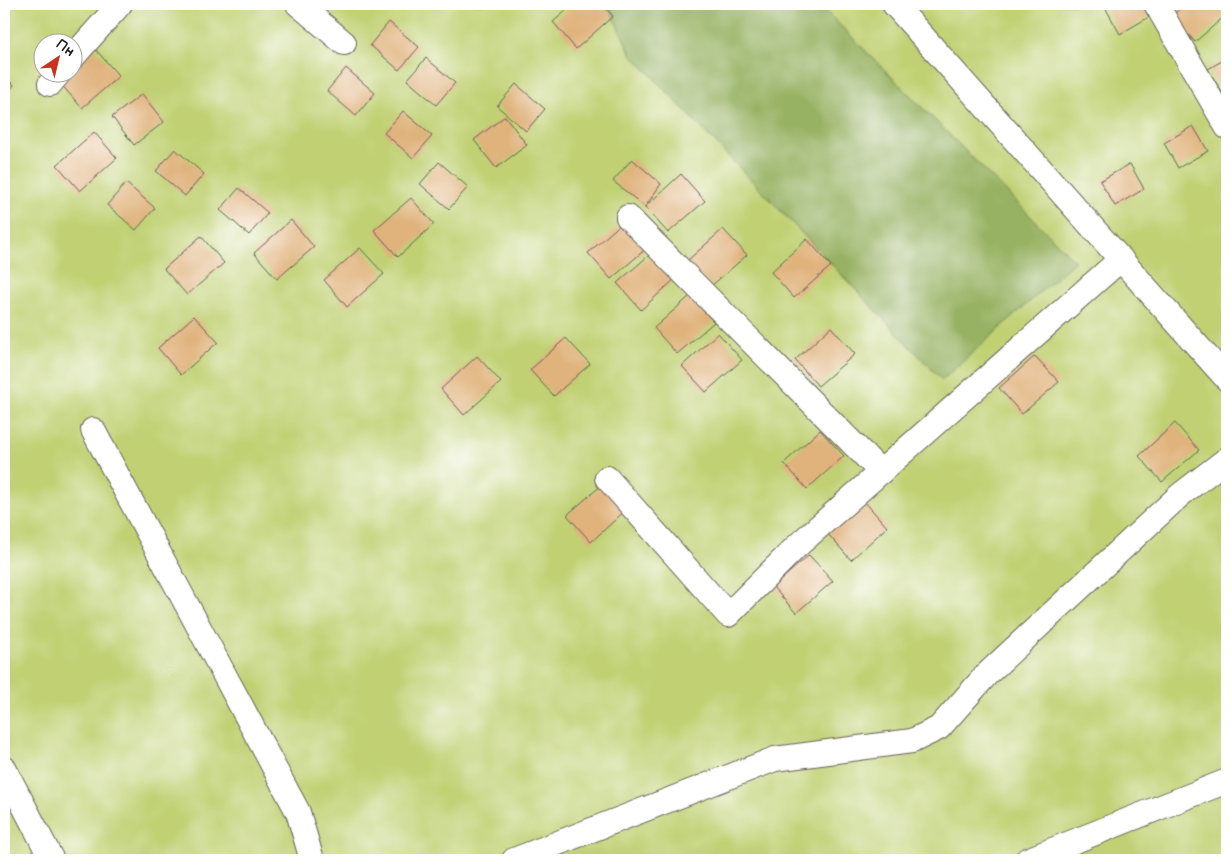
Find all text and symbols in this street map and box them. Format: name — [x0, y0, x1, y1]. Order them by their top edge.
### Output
north arrow — [32, 32, 82, 82]
text: Пн — [53, 35, 78, 60]

